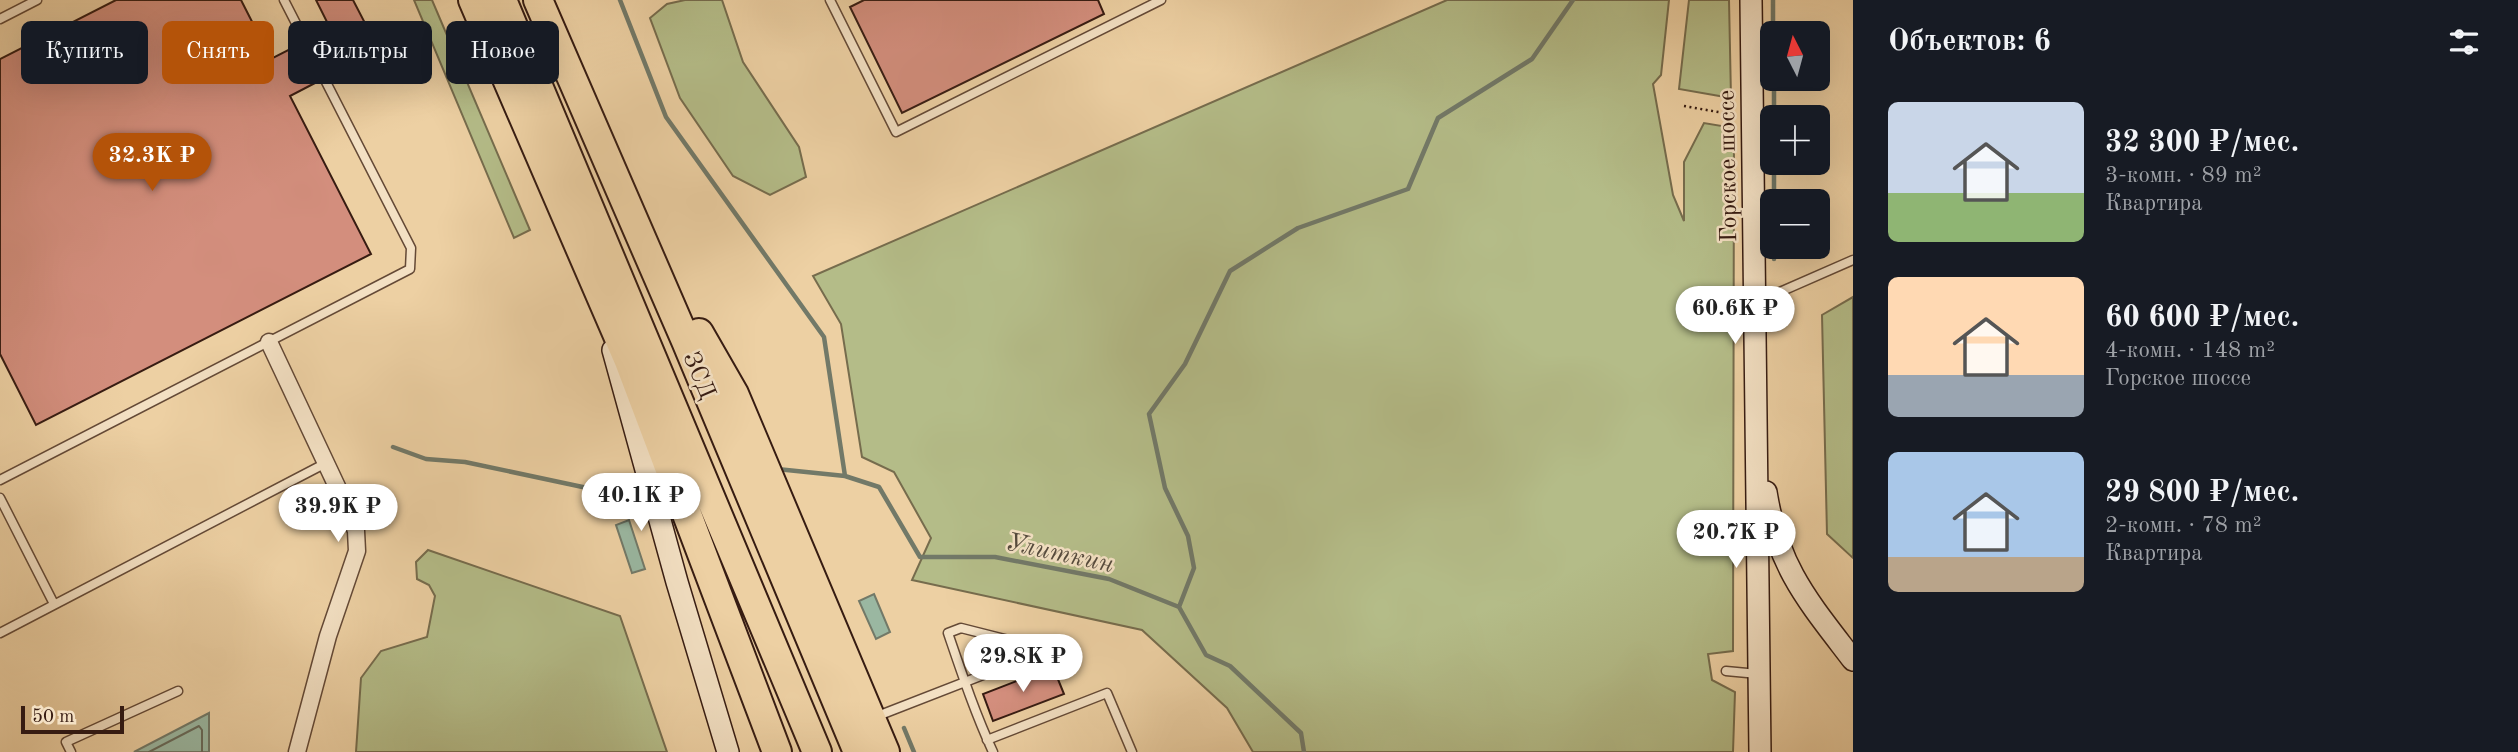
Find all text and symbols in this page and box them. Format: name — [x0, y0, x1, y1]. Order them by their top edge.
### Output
chip: Купить — [21, 21, 148, 84]
chip: Снять — [162, 21, 274, 84]
chip: Фильтры — [288, 21, 432, 84]
chip: Новое — [446, 21, 559, 84]
north arrow — [1760, 21, 1830, 91]
map controls — [1760, 21, 1830, 259]
icon: filters — [2445, 23, 2483, 61]
text: Объектов: 6 — [1888, 27, 2051, 57]
street label: Горское шоссе — [1716, 89, 1742, 242]
button: + — [1760, 105, 1830, 175]
text: 32 300 ₽/мес. — [2105, 128, 2299, 158]
icon: home — [1944, 130, 2028, 214]
pin: 32.3K ₽ — [87, 134, 217, 193]
text: 32.3K ₽ — [109, 144, 195, 167]
text: 3-комн. · 89 m² — [2105, 164, 2262, 187]
button: − — [1760, 189, 1830, 259]
text: Квартира — [2105, 192, 2203, 215]
pin: 60.6K ₽ — [1670, 286, 1800, 346]
text: 60.6K ₽ — [1692, 297, 1778, 320]
text: 60 600 ₽/мес. — [2105, 303, 2299, 333]
icon: home — [1944, 305, 2028, 389]
text: 4-комн. · 148 m² — [2105, 339, 2275, 362]
street label: ЗСД — [678, 349, 719, 403]
text: Горское шоссе — [2105, 367, 2251, 390]
pin: 40.1K ₽ — [576, 474, 706, 533]
text: 29 800 ₽/мес. — [2105, 478, 2299, 508]
icon: home — [1944, 480, 2028, 564]
pin: 39.9K ₽ — [273, 484, 403, 544]
text: 40.1K ₽ — [598, 484, 684, 507]
text: 39.9K ₽ — [295, 495, 381, 518]
pin: 20.7K ₽ — [1671, 510, 1801, 570]
text: 2-комн. · 78 m² — [2105, 514, 2262, 537]
text: 20.7K ₽ — [1693, 521, 1779, 544]
water label: Улиткин — [1003, 530, 1116, 578]
text: Квартира — [2105, 542, 2203, 565]
pin: 29.8K ₽ — [958, 634, 1088, 694]
text: 29.8K ₽ — [980, 645, 1066, 668]
scale bar — [21, 703, 124, 735]
text: 50 m — [32, 708, 74, 727]

